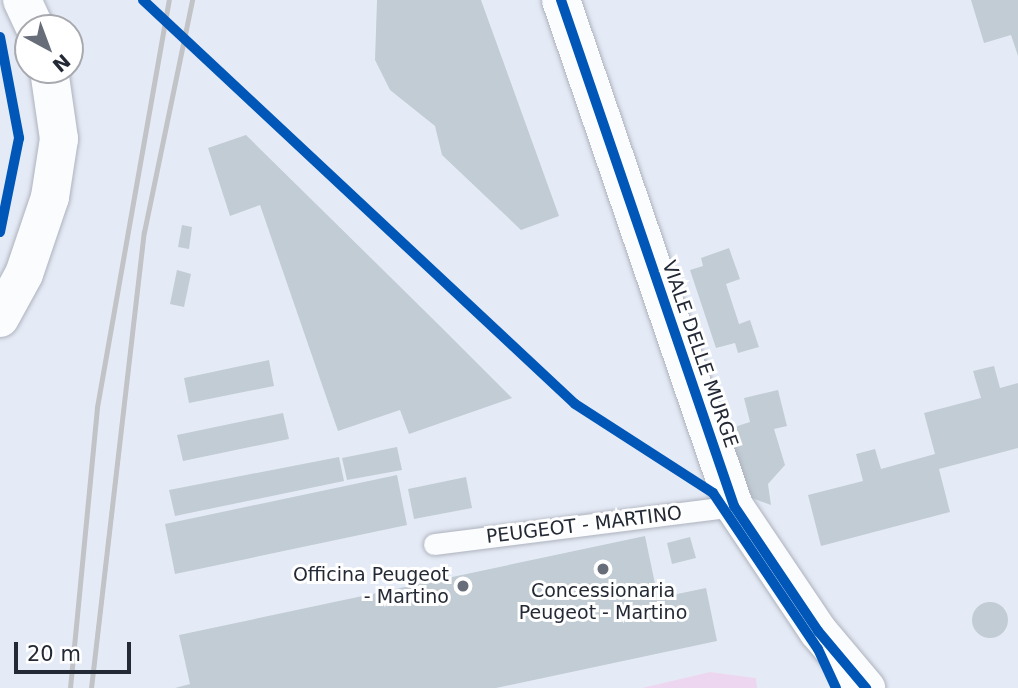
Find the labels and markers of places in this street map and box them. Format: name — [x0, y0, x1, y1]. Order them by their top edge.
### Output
marker: Concessionaria Peugeot - Martino — [595, 561, 611, 577]
place label: Officina Peugeot - Martino — [293, 564, 449, 608]
marker: Officina Peugeot - Martino — [455, 578, 471, 594]
place label: Concessionaria Peugeot - Martino — [519, 580, 687, 624]

